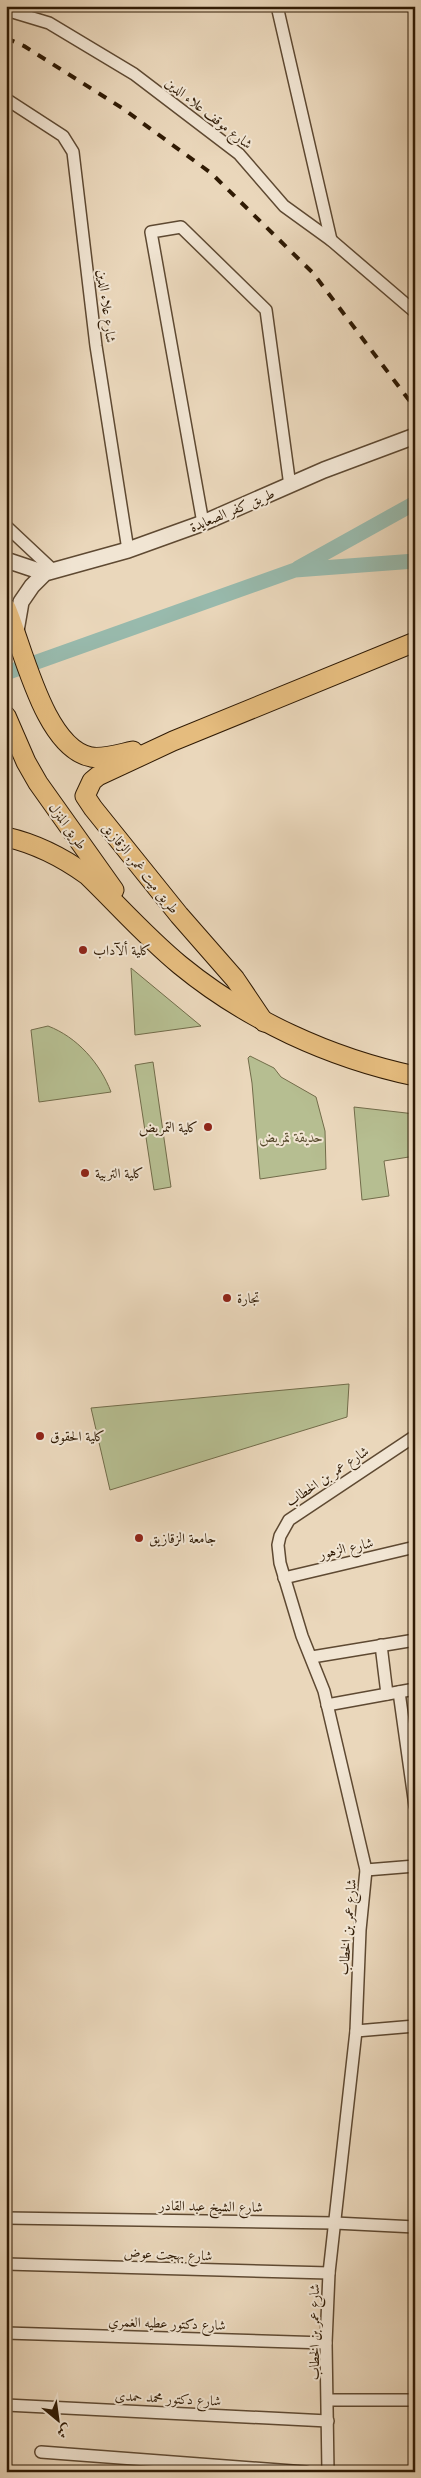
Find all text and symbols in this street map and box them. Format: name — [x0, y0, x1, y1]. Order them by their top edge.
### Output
street label: شارع موقف علاء الدين — [160, 73, 256, 155]
street label: شارع علاء الدين — [91, 268, 120, 344]
street label: طريق كفر الصعايدة — [187, 484, 277, 536]
street label: طريق المنزل — [45, 799, 91, 853]
street label: طريق ميت غمر, الزقازيق — [99, 819, 183, 917]
place label: كلية ألآداب — [93, 940, 151, 959]
marker: كلية ألآداب — [77, 944, 89, 956]
place label: كلية التمريض — [139, 1118, 198, 1137]
marker: كلية التمريض — [202, 1121, 214, 1133]
park label: حديقة تمريض — [259, 1128, 323, 1147]
place label: كلية التربية — [95, 1164, 144, 1182]
marker: كلية التربية — [79, 1167, 91, 1179]
place label: تجارة — [237, 1289, 260, 1307]
marker: تجارة — [221, 1292, 233, 1304]
place label: كلية الحقوق — [50, 1427, 105, 1445]
marker: كلية الحقوق — [34, 1430, 46, 1442]
street label: شارع عمر بن الخطاب — [282, 1442, 374, 1513]
place label: جامعة الزقازيق — [149, 1529, 216, 1547]
marker: جامعة الزقازيق — [133, 1532, 145, 1544]
street label: شارع الزهور — [315, 1533, 376, 1566]
street label: شارع عمر بن الخطاب — [334, 1878, 363, 1976]
street label: شارع الشيخ عبد القادر — [157, 2196, 263, 2220]
street label: شارع بهجت عوض — [123, 2243, 213, 2268]
street label: شارع عمر بن الخطاب — [305, 2284, 326, 2380]
street label: شارع دكتور عطيه الغمري — [108, 2312, 226, 2337]
street label: شارع دكتور محمد حمدى — [114, 2386, 222, 2413]
north arrow — [32, 2396, 82, 2446]
text: ش — [54, 2420, 75, 2443]

